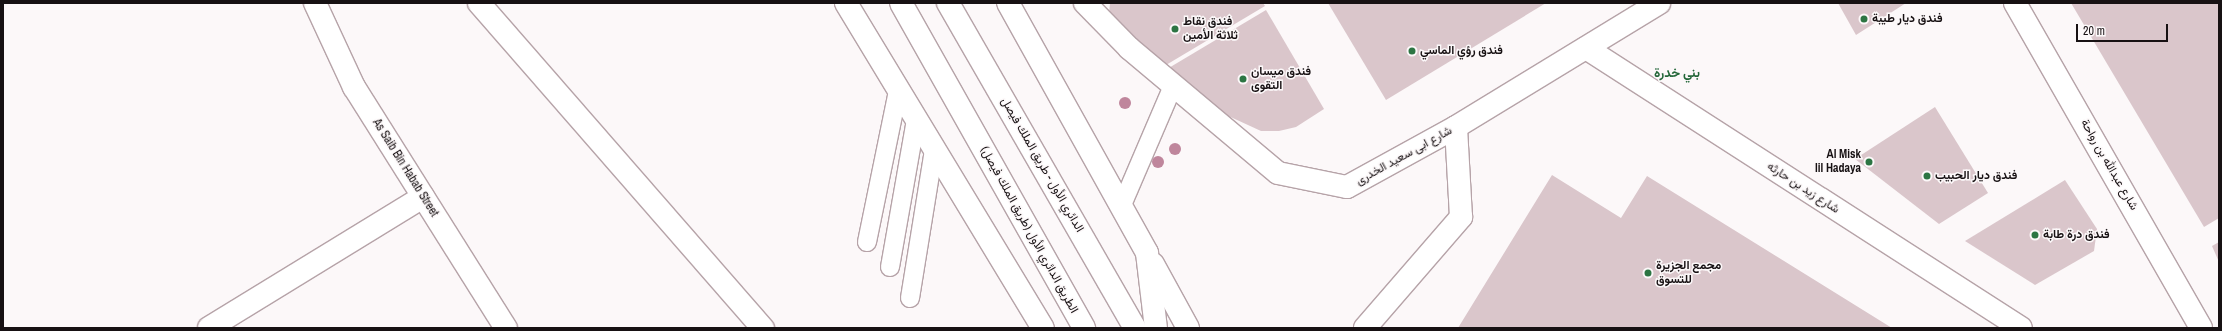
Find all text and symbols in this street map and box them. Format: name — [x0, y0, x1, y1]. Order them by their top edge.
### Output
place label: فندق ديار طيبة — [1872, 12, 1942, 26]
marker: فندق ديار طيبة — [1859, 14, 1869, 24]
place label: فندق نقاط ثلاثة الأمين — [1183, 15, 1238, 43]
scale bar — [2078, 16, 2170, 42]
text: 20 m — [2083, 23, 2105, 39]
marker: فندق نقاط ثلاثة الأمين — [1170, 24, 1180, 34]
place label: فندق رؤي الماسي — [1420, 44, 1503, 58]
marker: فندق رؤي الماسي — [1407, 46, 1417, 56]
place label: فندق ميسان التقوى — [1251, 65, 1311, 93]
district label: بني خدرة — [1654, 65, 1700, 81]
marker: فندق ميسان التقوى — [1238, 74, 1248, 84]
street label: الدائري الأول - طريق الملك فيصل — [997, 95, 1087, 235]
street label: As Saib Bin Habab Street — [369, 116, 441, 220]
street label: شارع عبدالله بن رواحة — [2077, 117, 2141, 213]
street label: شارع ابى سعيد الخدرى — [1353, 124, 1455, 188]
street label: الطريق الدائري الأول (طريق الملك فيصل) — [977, 144, 1081, 316]
place label: Al Misk lil Hadaya — [1815, 148, 1861, 176]
marker: Al Misk lil Hadaya — [1864, 157, 1874, 167]
street label: شارع زيد بن حارثه — [1764, 159, 1842, 217]
place label: فندق ديار الحبيب — [1935, 169, 2017, 183]
marker: فندق ديار الحبيب — [1922, 171, 1932, 181]
place label: فندق درة طابة — [2043, 228, 2110, 242]
marker: فندق درة طابة — [2030, 230, 2040, 240]
place label: مجمع الجزيرة للتسوق — [1656, 259, 1721, 287]
marker: مجمع الجزيرة للتسوق — [1643, 268, 1653, 278]

